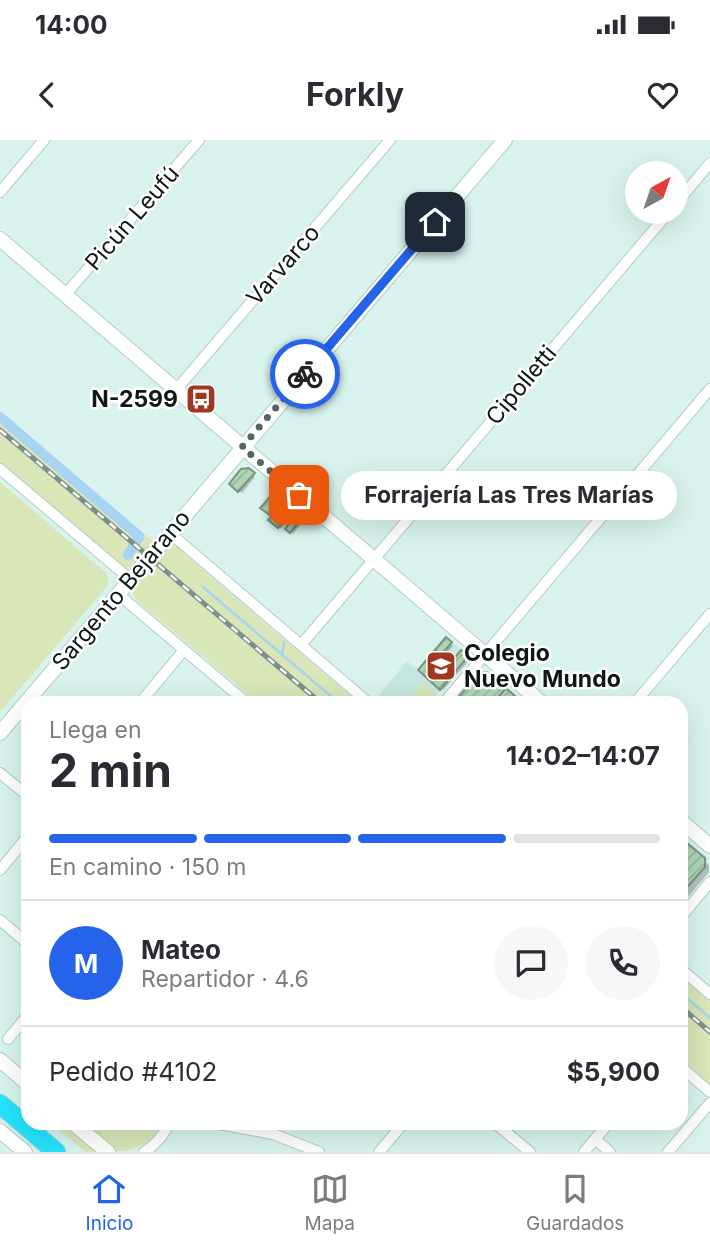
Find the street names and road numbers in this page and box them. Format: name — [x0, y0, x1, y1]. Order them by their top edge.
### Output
street label: Picún Leufú — [79, 160, 185, 276]
street label: Varvarco — [240, 219, 326, 311]
street label: Cipolletti — [480, 340, 562, 430]
street label: Sargento Bejarano — [46, 504, 196, 676]

